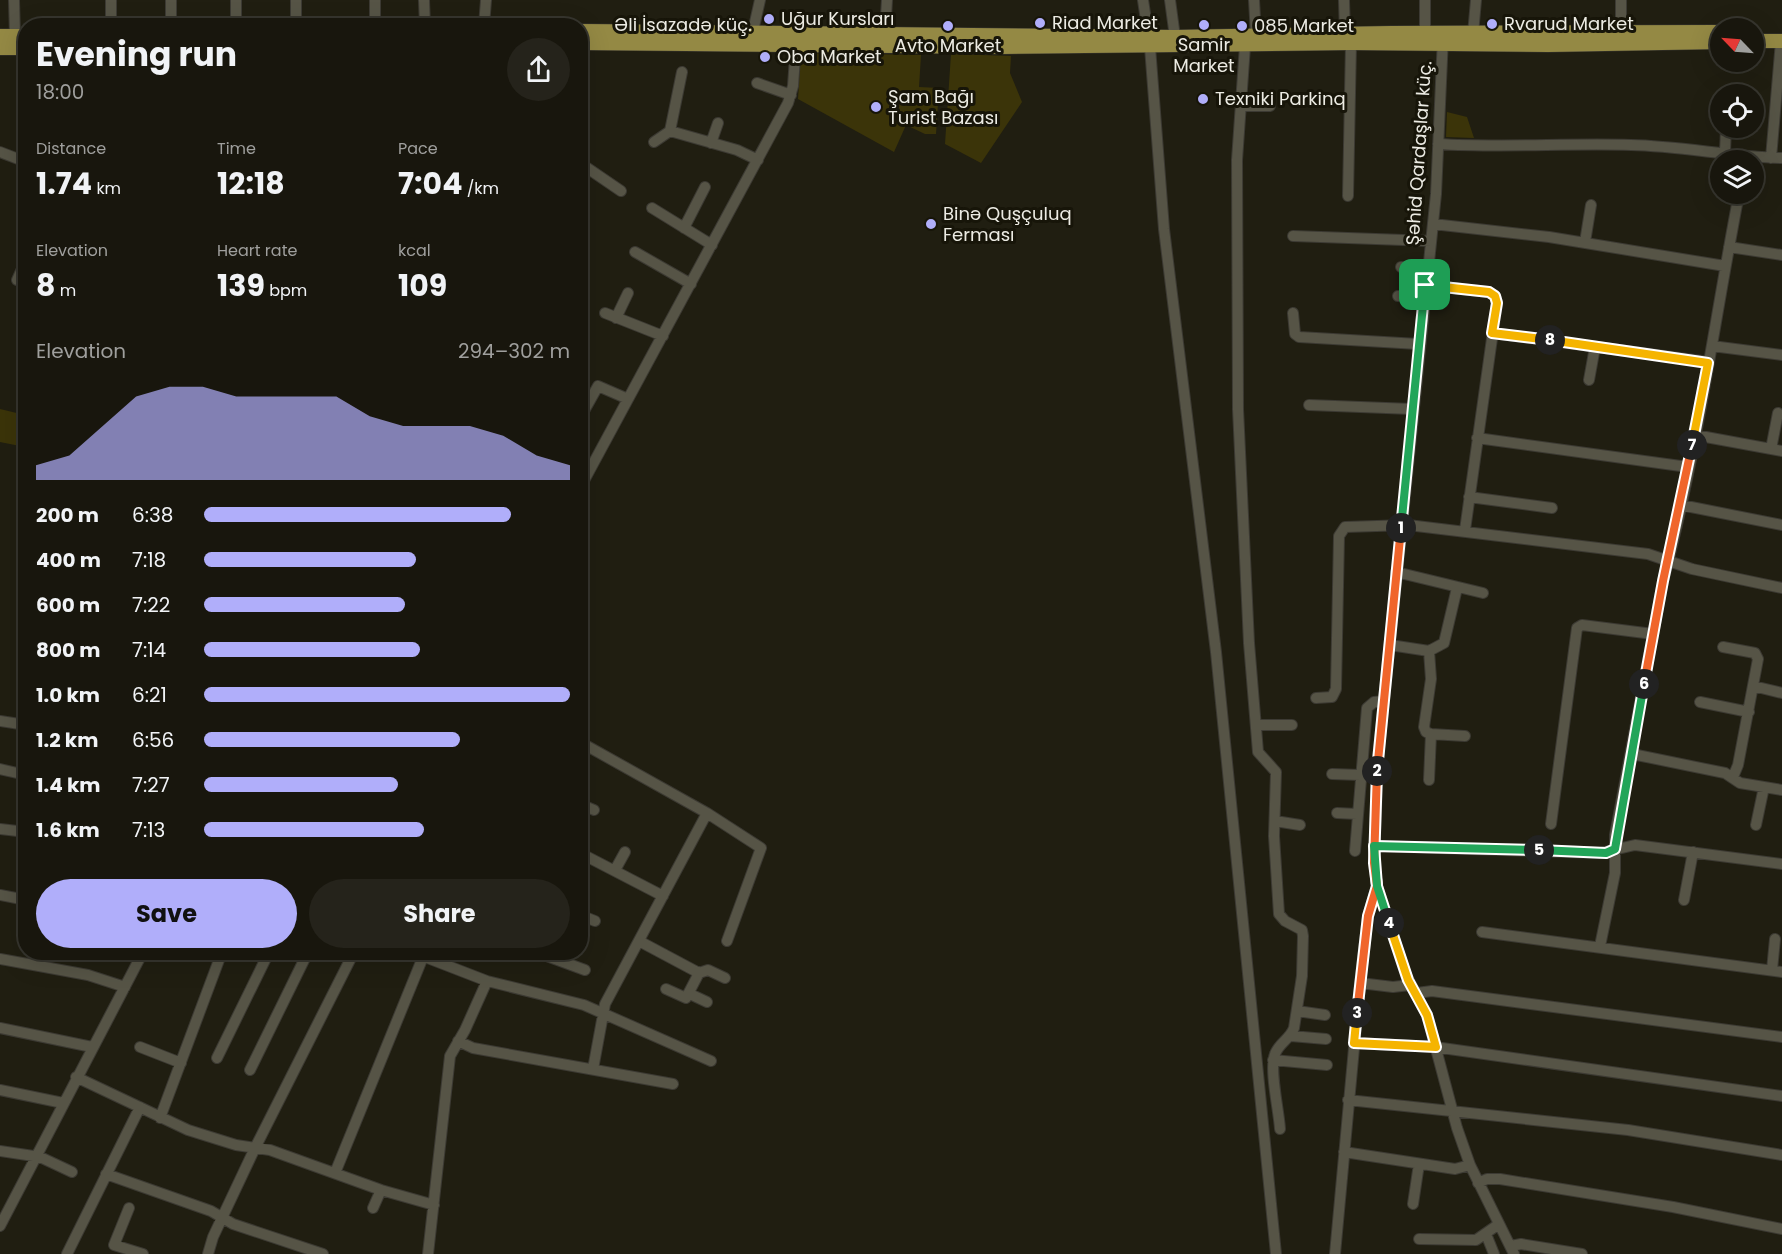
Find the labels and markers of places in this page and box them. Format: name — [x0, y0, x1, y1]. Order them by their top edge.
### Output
place label: Uğur Kursları — [781, 6, 895, 31]
place label: Riad Market — [1052, 10, 1158, 35]
place label: Rvarud Market — [1504, 11, 1634, 36]
marker: Uğur Kursları — [762, 12, 776, 26]
place label: 085 Market — [1254, 13, 1354, 38]
marker: Riad Market — [1033, 16, 1047, 30]
marker: Rvarud Market — [1485, 17, 1499, 31]
marker: Samir Market — [1197, 18, 1211, 32]
marker: Avto Market — [941, 19, 955, 33]
marker: 085 Market — [1235, 19, 1249, 33]
place label: Samir Market — [1173, 32, 1235, 78]
place label: Avto Market — [895, 33, 1001, 58]
place label: Oba Market — [777, 44, 882, 69]
marker: Oba Market — [758, 50, 772, 64]
place label: Şam Bağı Turist Bazası — [888, 84, 999, 130]
place label: Texniki Parkinq — [1215, 86, 1346, 111]
marker: Texniki Parkinq — [1196, 92, 1210, 106]
marker: Şam Bağı Turist Bazası — [869, 100, 883, 114]
place label: Binə Quşçuluq Ferması — [943, 201, 1072, 247]
marker: Binə Quşçuluq Ferması — [924, 217, 938, 231]
pin — [1399, 259, 1450, 310]
pin: 8 — [1535, 325, 1565, 355]
pin: 7 — [1677, 430, 1707, 460]
pin: 1 — [1386, 513, 1416, 543]
pin: 6 — [1629, 669, 1659, 699]
pin: 2 — [1362, 756, 1392, 786]
pin: 5 — [1524, 835, 1554, 865]
pin: 4 — [1374, 908, 1404, 938]
pin: 3 — [1342, 998, 1372, 1028]

